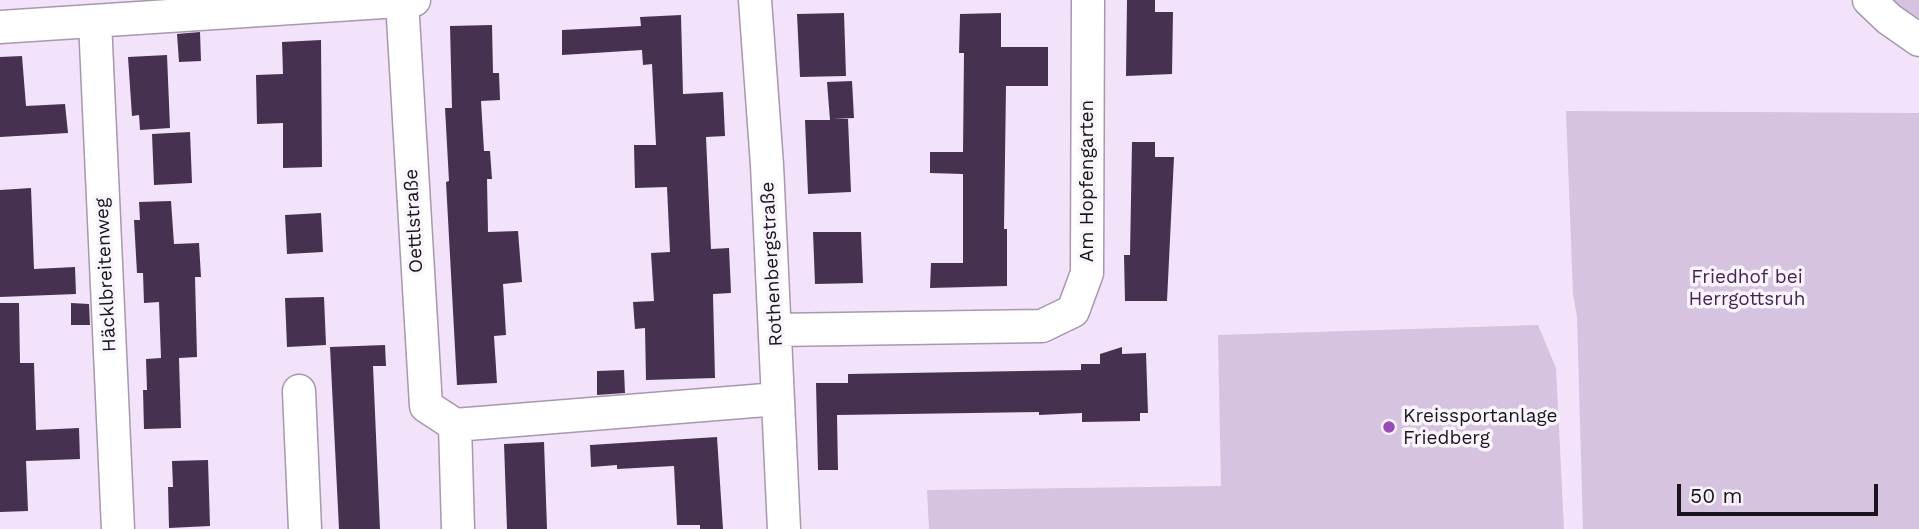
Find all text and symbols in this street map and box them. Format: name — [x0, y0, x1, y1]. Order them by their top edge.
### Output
street label: Am Hopfengarten — [1076, 100, 1098, 262]
street label: Oettlstraße — [400, 168, 428, 274]
street label: Rothenbergstraße — [756, 181, 788, 347]
street label: Häcklbreitenweg — [91, 197, 121, 353]
park label: Friedhof bei Herrgottsruh — [1688, 266, 1806, 310]
place label: Kreissportanlage Friedberg — [1403, 405, 1558, 449]
marker: Kreissportanlage Friedberg — [1381, 419, 1397, 435]
scale bar — [1681, 470, 1882, 514]
text: 50 m — [1690, 483, 1742, 508]

